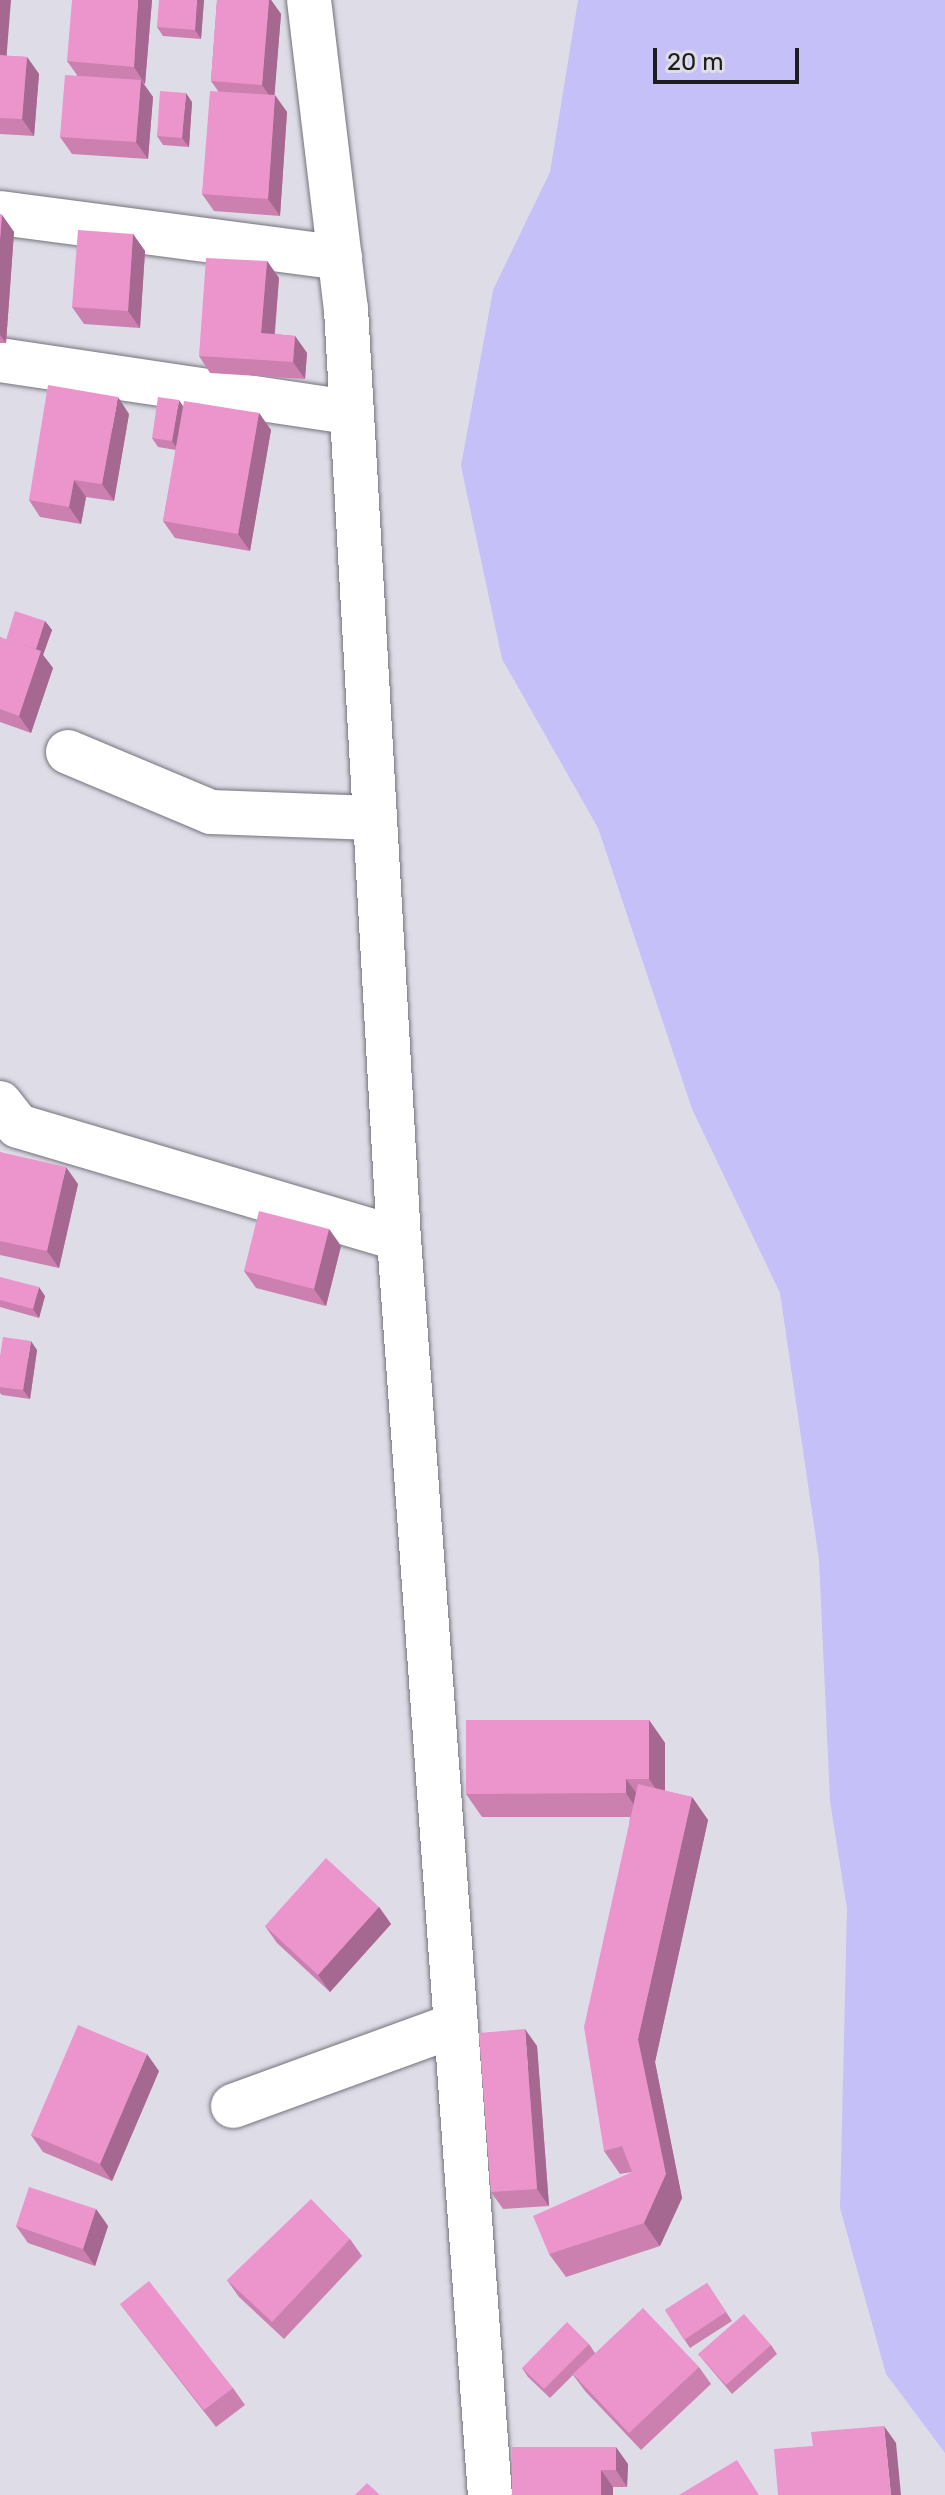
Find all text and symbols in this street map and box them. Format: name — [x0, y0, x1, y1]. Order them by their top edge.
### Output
scale bar — [657, 32, 803, 82]
text: 20 m — [667, 48, 724, 76]

